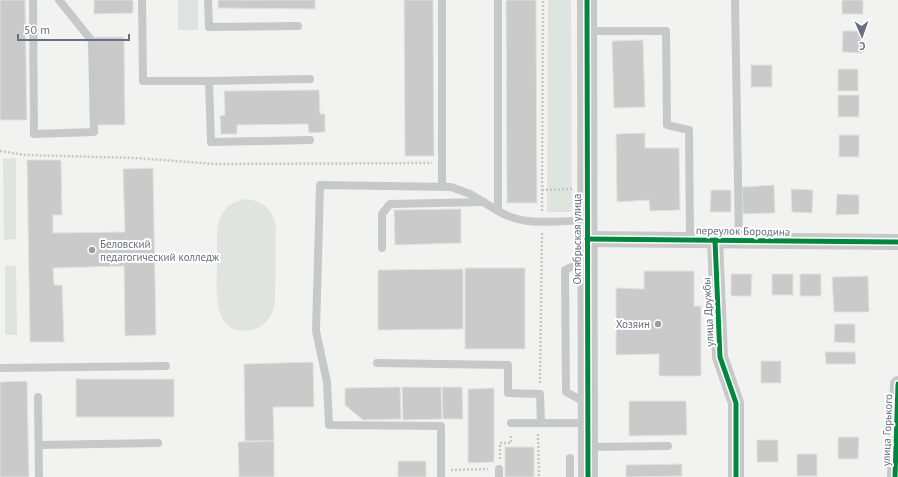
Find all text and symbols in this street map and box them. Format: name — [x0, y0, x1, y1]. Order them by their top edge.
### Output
scale bar — [18, 16, 129, 42]
north arrow — [842, 16, 882, 56]
text: 50 m — [24, 22, 50, 37]
text: С — [859, 39, 866, 53]
street label: Октябрьская улица — [570, 193, 584, 285]
street label: переулок Бородина — [696, 223, 790, 239]
place label: Беловский педагогический колледж — [100, 237, 220, 264]
marker: Беловский педагогический колледж — [87, 245, 97, 255]
street label: улица Дружбы — [699, 277, 717, 347]
place label: Хозяин — [616, 317, 650, 331]
marker: Хозяин — [653, 319, 663, 329]
street label: улица Горького — [879, 394, 895, 466]

